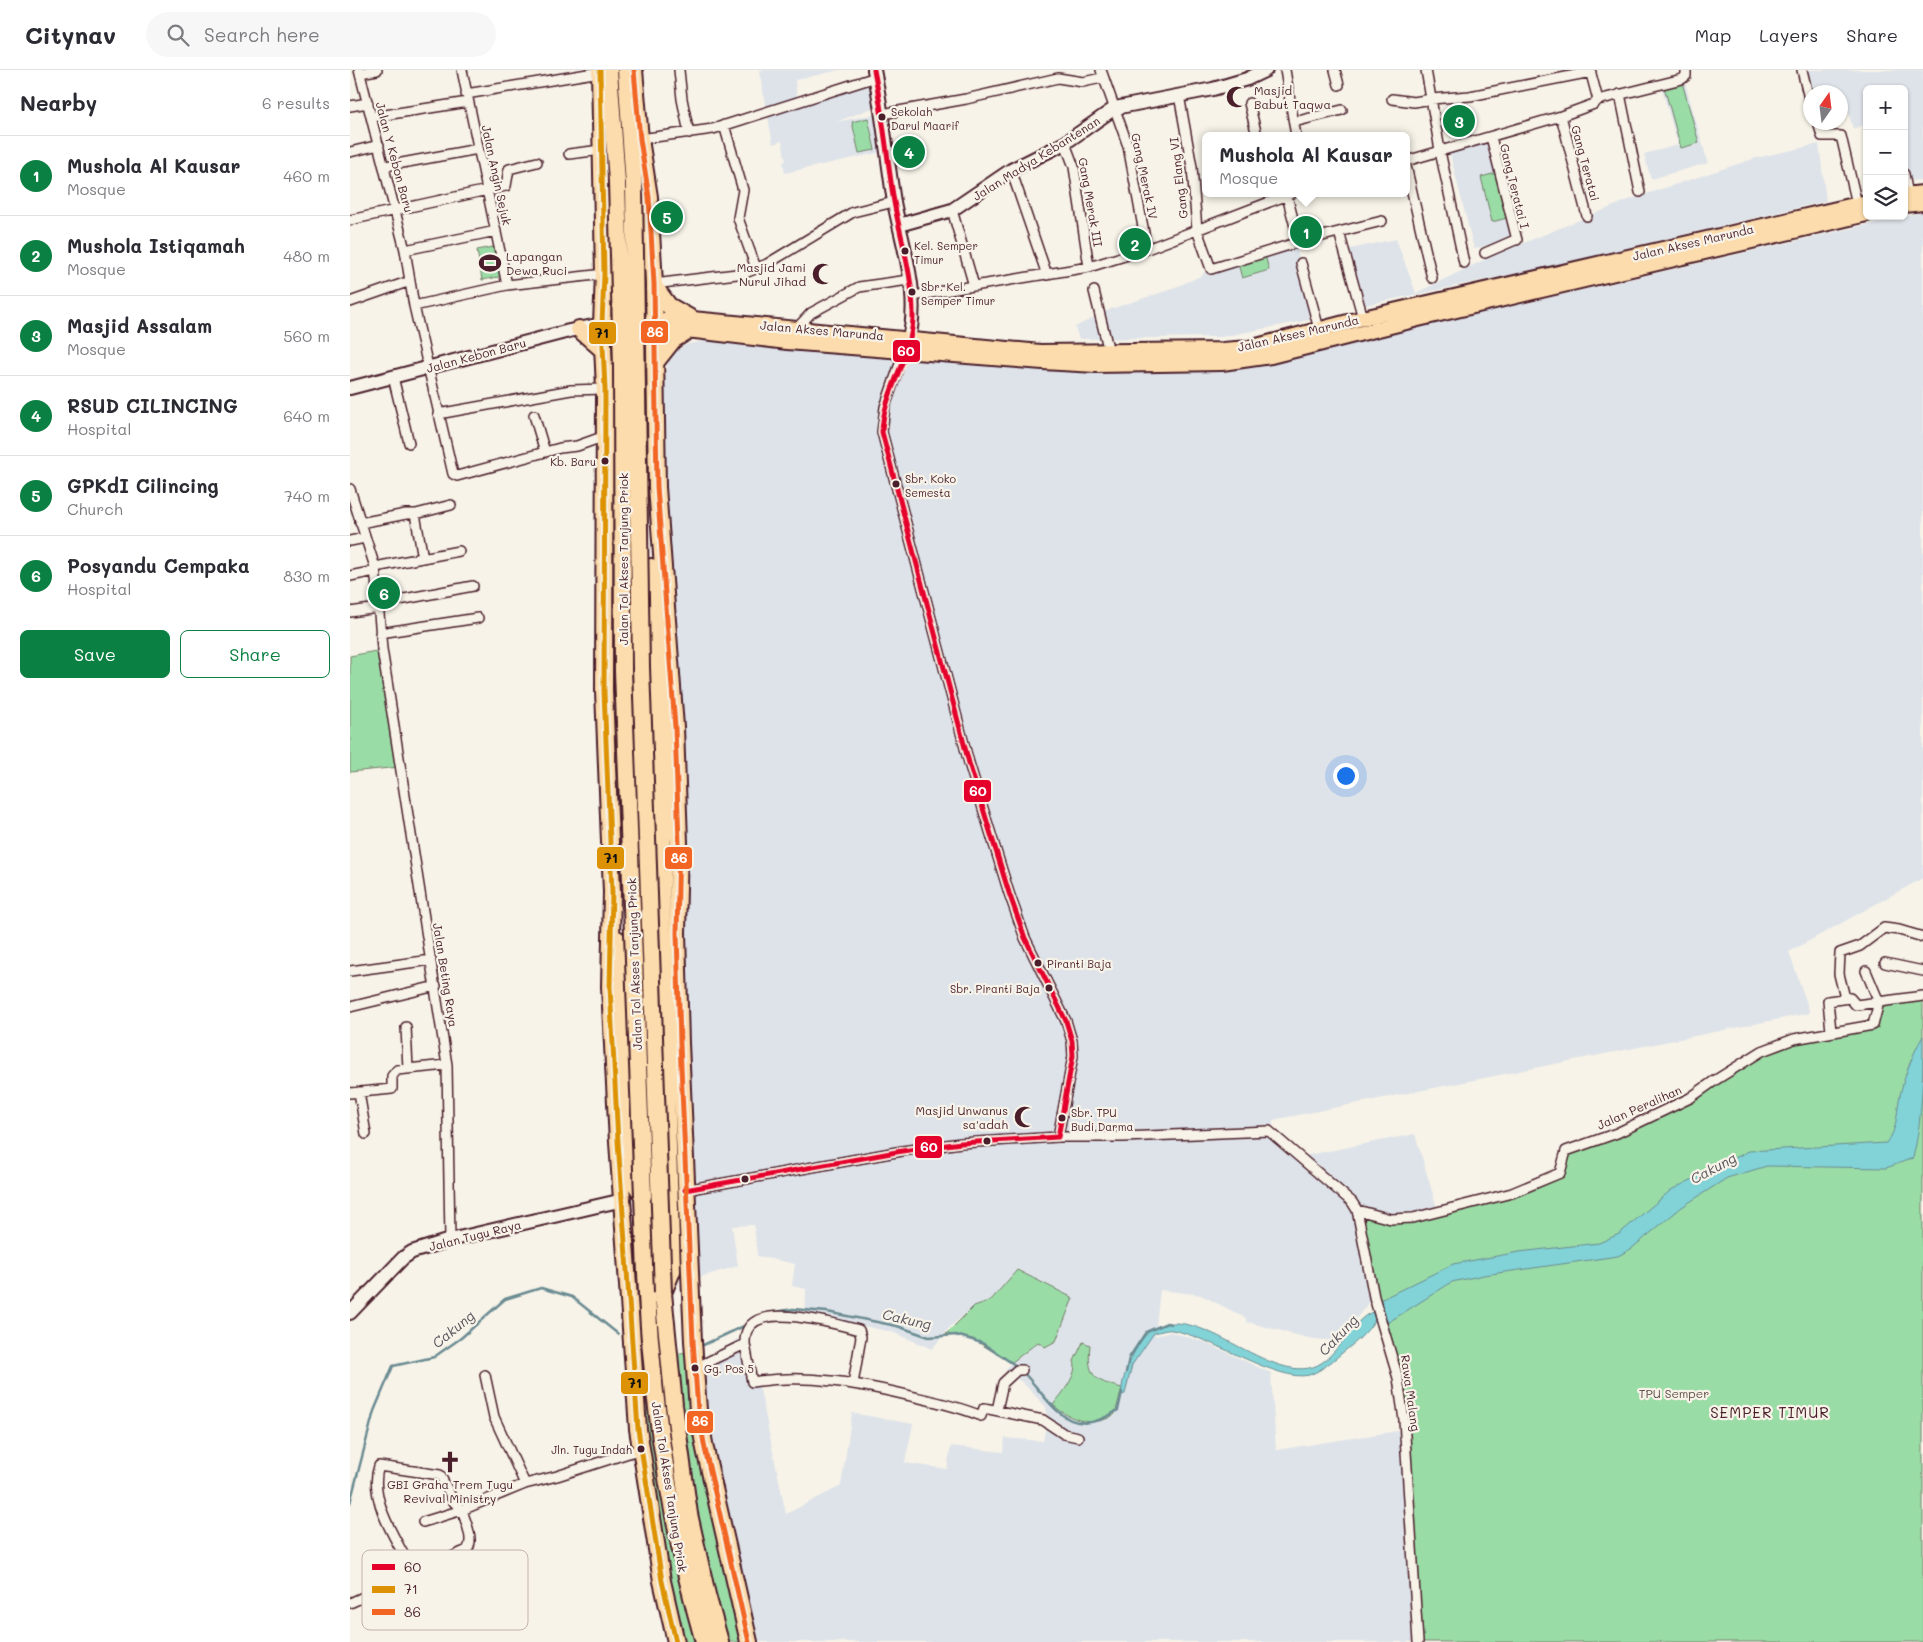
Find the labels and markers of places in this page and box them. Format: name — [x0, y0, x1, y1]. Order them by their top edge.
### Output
place label: Masjid Babut Taqwa — [1254, 82, 1331, 112]
mosque icon: Masjid Babut Taqwa — [1224, 84, 1250, 110]
pin: 3 — [1443, 102, 1475, 140]
place label: Sekolah Darul Maarif — [891, 104, 960, 133]
marker: Sekolah Darul Maarif — [877, 112, 887, 122]
pin: 4 — [893, 133, 925, 171]
pin: 5 — [651, 198, 683, 236]
pin: 1 — [1290, 213, 1322, 251]
pin: 2 — [1119, 225, 1151, 263]
place label: Kel. Semper Timur — [914, 238, 978, 267]
marker: Kel. Semper Timur — [900, 246, 910, 256]
place label: Lapangan Dewa Ruci — [506, 248, 567, 278]
sports icon: Lapangan Dewa Ruci — [477, 250, 503, 276]
place label: Masjid Jami Nurul Jihad — [737, 259, 806, 289]
mosque icon: Masjid Jami Nurul Jihad — [810, 261, 836, 287]
place label: Sbr. Kel. Semper Timur — [921, 279, 995, 308]
marker: Sbr. Kel. Semper Timur — [907, 287, 917, 297]
place label: Kb. Baru — [550, 454, 596, 469]
marker: Kb. Baru — [600, 456, 610, 466]
place label: Sbr. Koko Semesta — [905, 471, 957, 500]
marker: Sbr. Koko Semesta — [891, 479, 901, 489]
pin: 6 — [368, 574, 400, 612]
place label: Piranti Baja — [1047, 956, 1112, 971]
marker: Piranti Baja — [1033, 958, 1043, 968]
place label: Sbr. Piranti Baja — [950, 981, 1040, 996]
marker: Sbr. Piranti Baja — [1044, 983, 1054, 993]
place label: Masjid Unwanus sa'adah — [915, 1102, 1008, 1132]
mosque icon: Masjid Unwanus sa'adah — [1012, 1104, 1038, 1130]
place label: Sbr. TPU Budi Darma — [1071, 1105, 1133, 1134]
marker: Sbr. TPU Budi Darma — [1057, 1113, 1067, 1123]
unlabelled marker — [982, 1136, 992, 1146]
unlabelled marker — [740, 1174, 750, 1184]
place label: Gg. Pos 5 — [704, 1361, 754, 1376]
marker: Gg. Pos 5 — [690, 1363, 700, 1373]
place label: Jln. Tugu Indah — [551, 1442, 632, 1457]
marker: Jln. Tugu Indah — [636, 1444, 646, 1454]
church icon: GBI Graha Trem Tugu Revival Ministry — [437, 1449, 463, 1475]
place label: GBI Graha Trem Tugu Revival Ministry — [387, 1476, 513, 1506]

